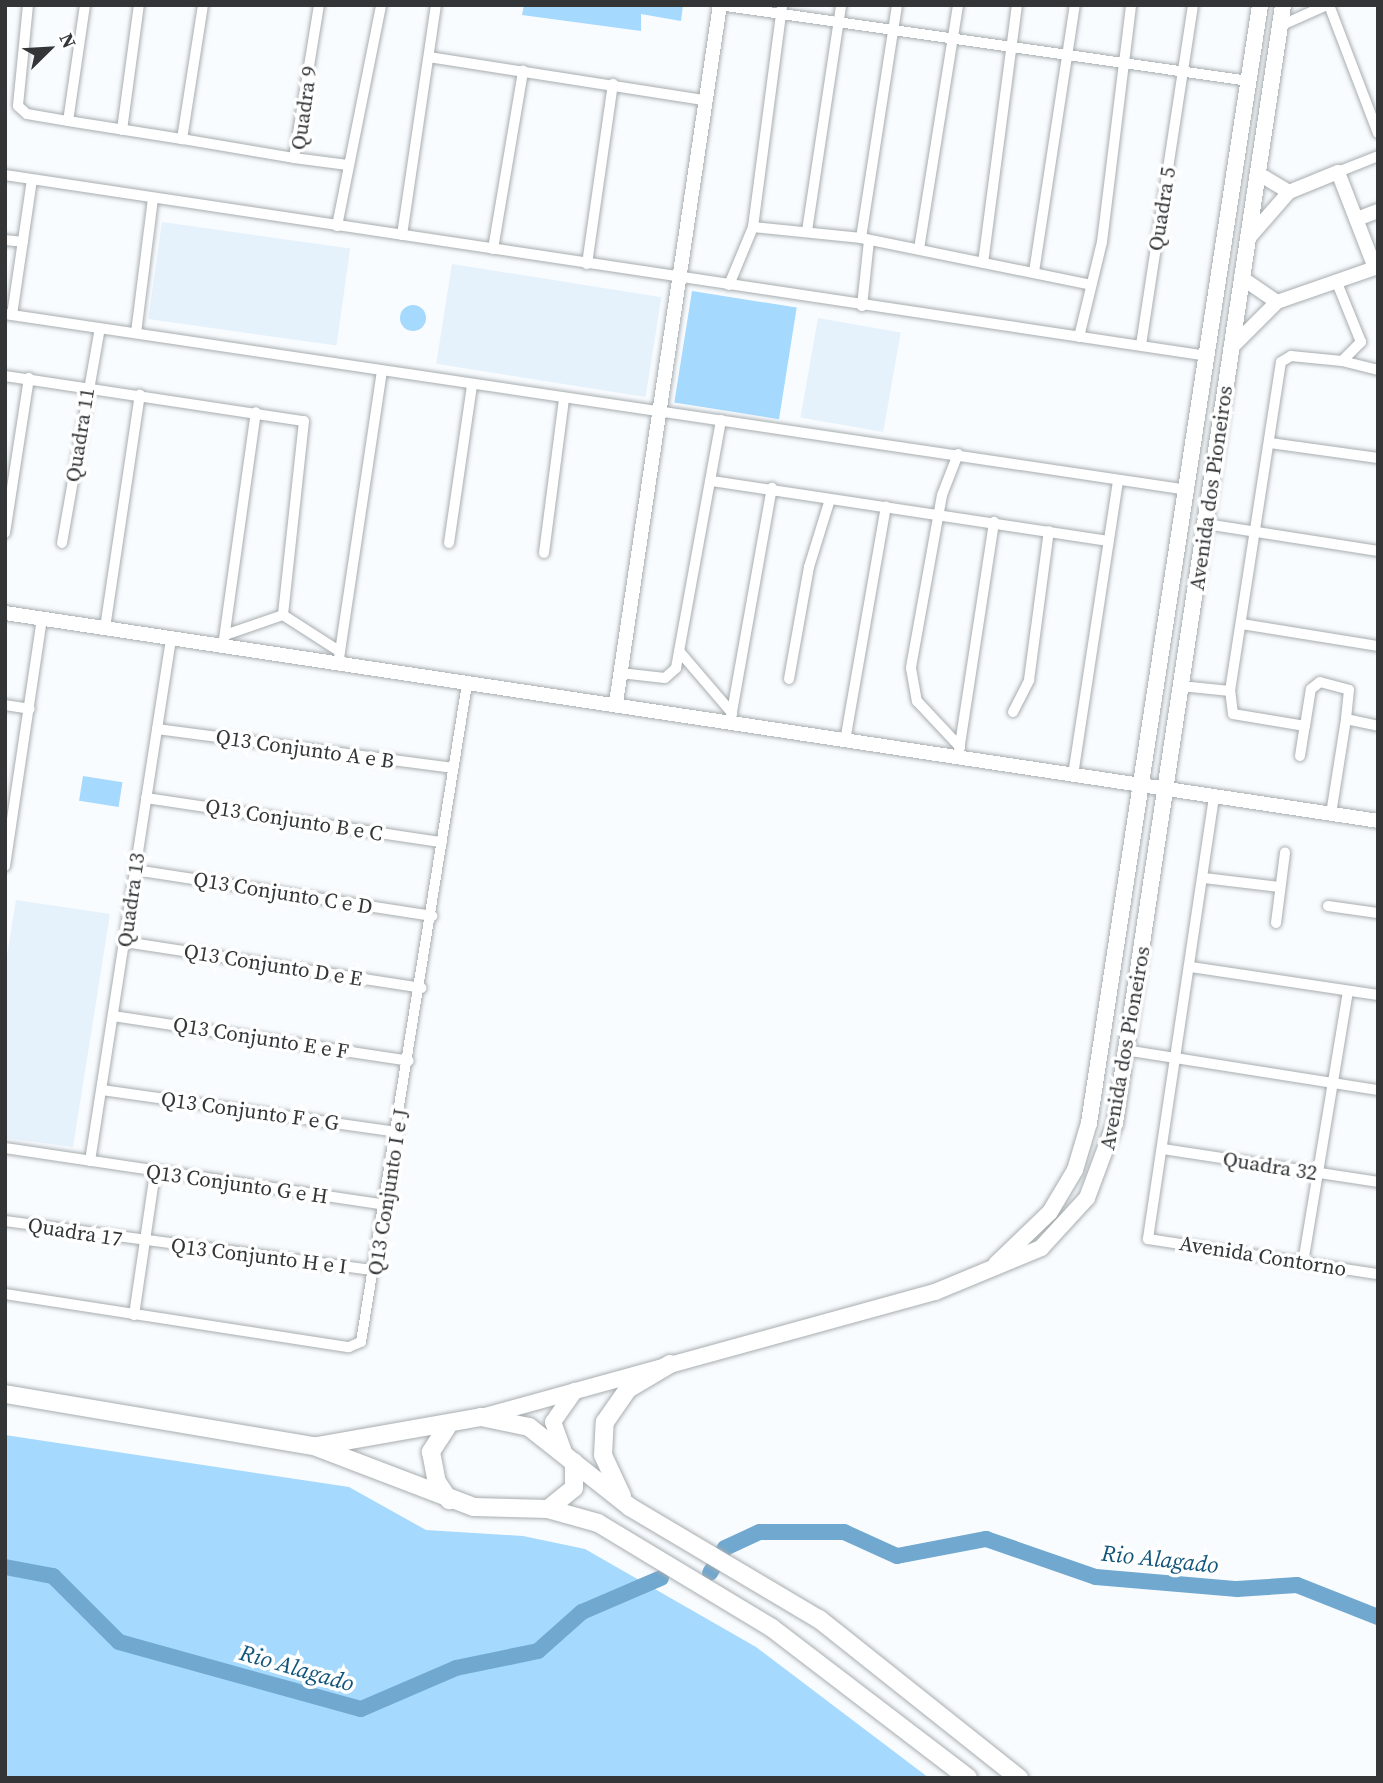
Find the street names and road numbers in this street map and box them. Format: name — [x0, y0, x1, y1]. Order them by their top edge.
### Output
street label: Quadra 9 — [286, 64, 322, 152]
street label: Quadra 5 — [1143, 165, 1181, 253]
street label: Avenida dos Pioneiros — [1184, 384, 1238, 592]
street label: Quadra 11 — [60, 386, 100, 484]
street label: Q13 Conjunto A e B — [214, 724, 396, 774]
street label: Q13 Conjunto B e C — [204, 794, 384, 846]
street label: Quadra 13 — [112, 851, 150, 949]
street label: Q13 Conjunto C e D — [192, 866, 374, 920]
street label: Q13 Conjunto D e E — [182, 938, 364, 992]
street label: Avenida dos Pioneiros — [1095, 944, 1155, 1152]
street label: Q13 Conjunto E e F — [171, 1012, 351, 1064]
street label: Q13 Conjunto F e G — [160, 1086, 340, 1136]
street label: Q13 Conjunto I e J — [362, 1107, 414, 1277]
street label: Quadra 32 — [1221, 1146, 1319, 1186]
street label: Q13 Conjunto G e H — [144, 1159, 330, 1209]
street label: Quadra 17 — [26, 1212, 124, 1252]
street label: Avenida Contorno — [1178, 1230, 1348, 1282]
street label: Q13 Conjunto H e I — [170, 1233, 348, 1279]

